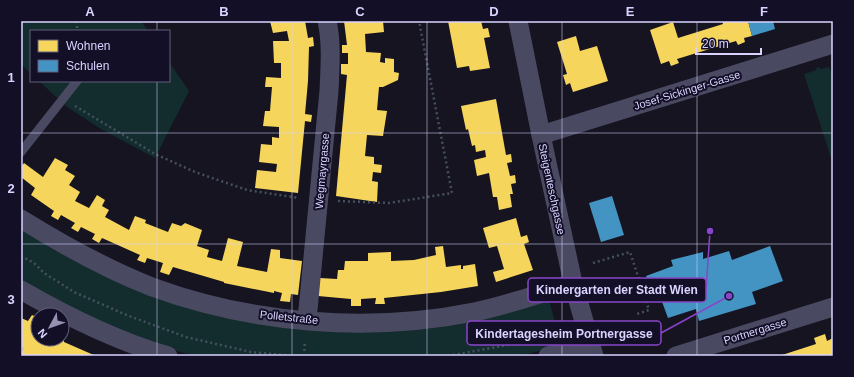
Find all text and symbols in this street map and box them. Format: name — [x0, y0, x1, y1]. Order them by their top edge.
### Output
text: A — [85, 4, 95, 19]
text: B — [219, 4, 229, 19]
text: C — [355, 4, 365, 19]
text: D — [489, 4, 499, 19]
text: E — [626, 4, 635, 19]
text: F — [760, 4, 768, 19]
legend — [30, 30, 170, 82]
scale bar — [696, 30, 761, 56]
text: 20 m — [702, 37, 729, 51]
text: Wohnen — [66, 39, 110, 53]
text: Schulen — [66, 59, 109, 73]
street label: Josef-Sickinger-Gasse — [632, 68, 742, 112]
text: 1 — [7, 70, 15, 85]
street label: Wegmayrgasse — [313, 133, 331, 209]
street label: Steigenteschgasse — [536, 142, 568, 236]
text: 2 — [7, 181, 15, 196]
callout: Kindergarten der Stadt Wien — [528, 278, 706, 302]
text: Kindergarten der Stadt Wien — [536, 283, 698, 297]
text: 3 — [7, 292, 15, 307]
north arrow — [30, 307, 70, 347]
street label: Polletstraße — [259, 308, 319, 326]
street label: Portnergasse — [722, 316, 788, 346]
callout: Kindertagesheim Portnergasse — [467, 321, 661, 345]
text: N — [35, 327, 50, 340]
text: Kindertagesheim Portnergasse — [475, 327, 653, 341]

